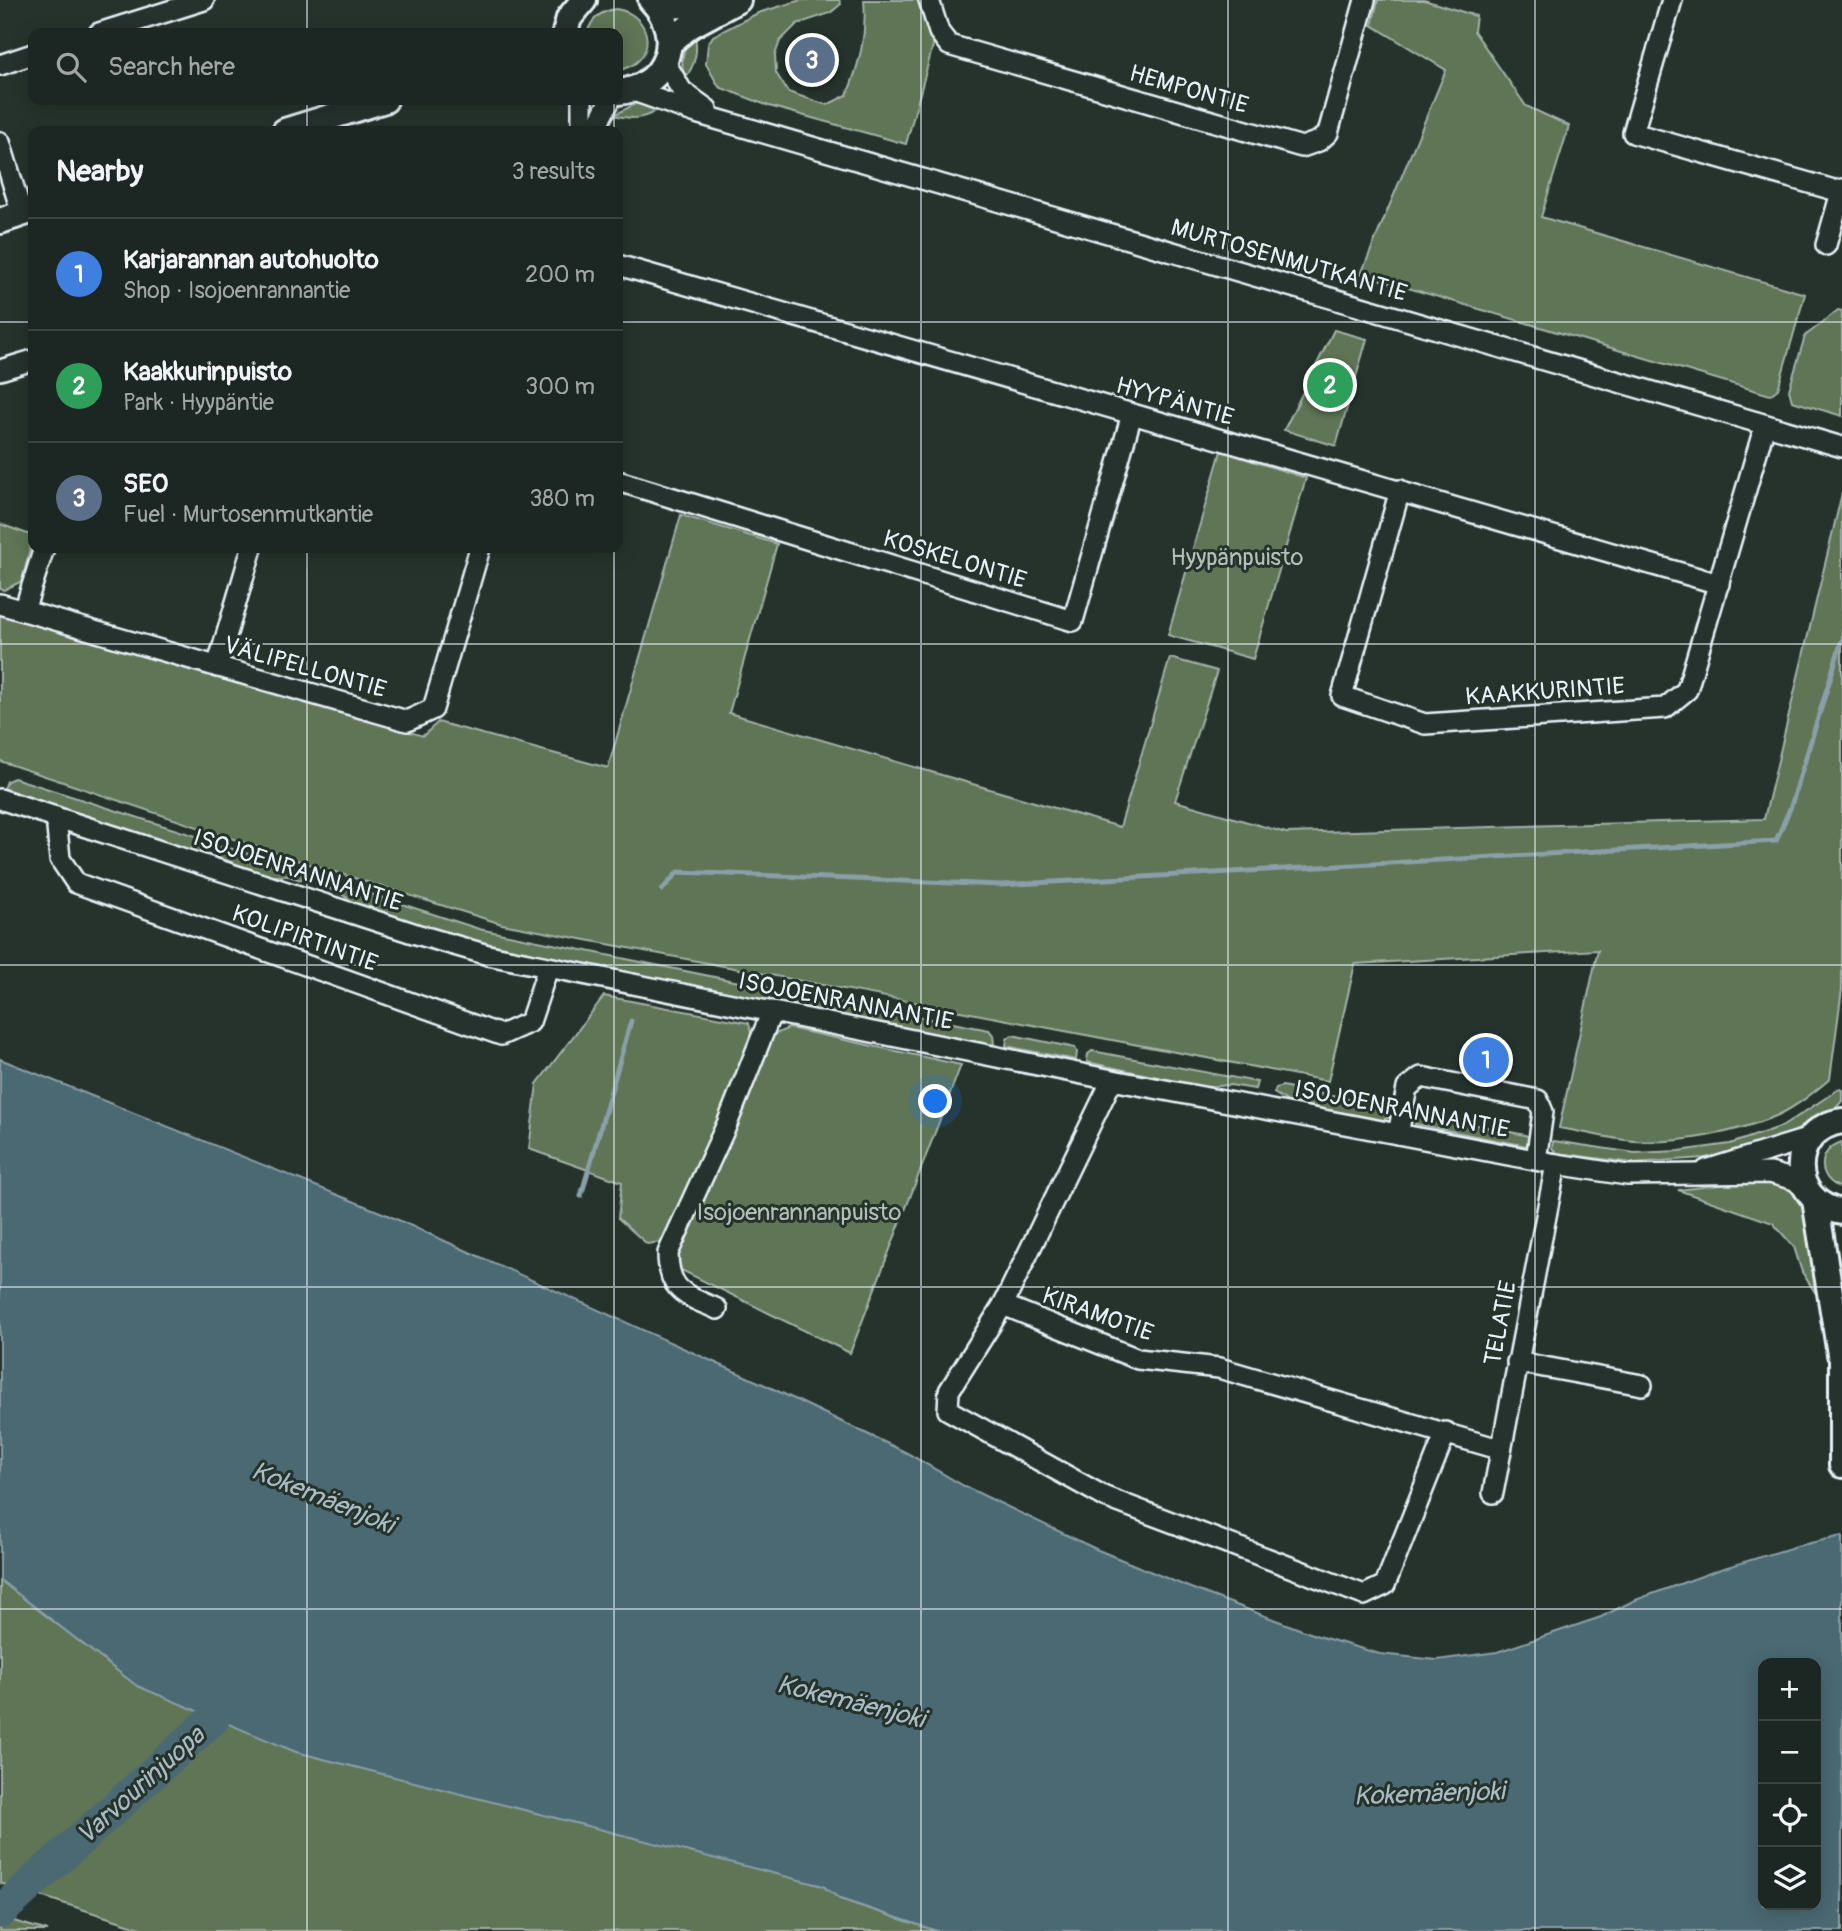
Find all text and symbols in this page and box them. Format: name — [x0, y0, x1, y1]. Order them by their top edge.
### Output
search box — [28, 28, 623, 105]
pin: 3 — [789, 34, 835, 86]
icon: search — [52, 48, 90, 86]
text: Search here — [108, 51, 235, 83]
street label: HEMPONTIE — [1126, 59, 1252, 120]
text: Nearby — [56, 153, 143, 190]
text: 3 results — [512, 157, 595, 186]
street label: MURTOSENMUTKANTIE — [1168, 213, 1410, 308]
text: Karjarannan autohuolto — [123, 244, 379, 276]
text: 1 — [75, 260, 84, 289]
text: 200 m — [525, 260, 595, 289]
text: Shop · Isojoenrannantie — [123, 276, 350, 305]
text: Kaakkurinpuisto — [123, 356, 292, 388]
pin: 2 — [1307, 359, 1353, 411]
street label: HYYPÄNTIE — [1113, 371, 1237, 432]
text: 2 — [73, 372, 85, 401]
text: 300 m — [525, 372, 595, 401]
text: Park · Hyypäntie — [123, 388, 274, 417]
text: SEO — [123, 468, 168, 500]
text: 3 — [73, 484, 85, 513]
text: 380 m — [529, 484, 595, 513]
text: Fuel · Murtosenmutkantie — [123, 500, 373, 529]
street label: KOSKELONTIE — [880, 524, 1030, 595]
park label: Hyypänpuisto — [1171, 543, 1304, 572]
street label: VÄLIPELLONTIE — [220, 630, 389, 705]
street label: KAAKKURINTIE — [1464, 671, 1626, 712]
street label: ISOJOENRANNANTIE — [190, 823, 406, 918]
street label: KOLIPIRTINTIE — [228, 899, 382, 978]
street label: ISOJOENRANNANTIE — [736, 966, 956, 1037]
pin: 1 — [1463, 1034, 1509, 1086]
street label: ISOJOENRANNANTIE — [1292, 1074, 1512, 1145]
your location — [918, 1084, 952, 1118]
park label: Isojoenrannanpuisto — [697, 1198, 902, 1227]
street label: TELATIE — [1478, 1278, 1523, 1368]
street label: KIRAMOTIE — [1038, 1281, 1157, 1348]
water label: Kokemäenjoki — [247, 1455, 403, 1543]
map controls — [1758, 1658, 1821, 1910]
button: + — [1758, 1658, 1821, 1721]
water label: Kokemäenjoki — [774, 1668, 932, 1737]
water label: Varvourinjuopa — [70, 1719, 213, 1852]
button: − — [1758, 1721, 1821, 1784]
water label: Kokemäenjoki — [1353, 1775, 1509, 1813]
button: locate — [1758, 1784, 1821, 1847]
button: layers — [1758, 1847, 1821, 1910]

